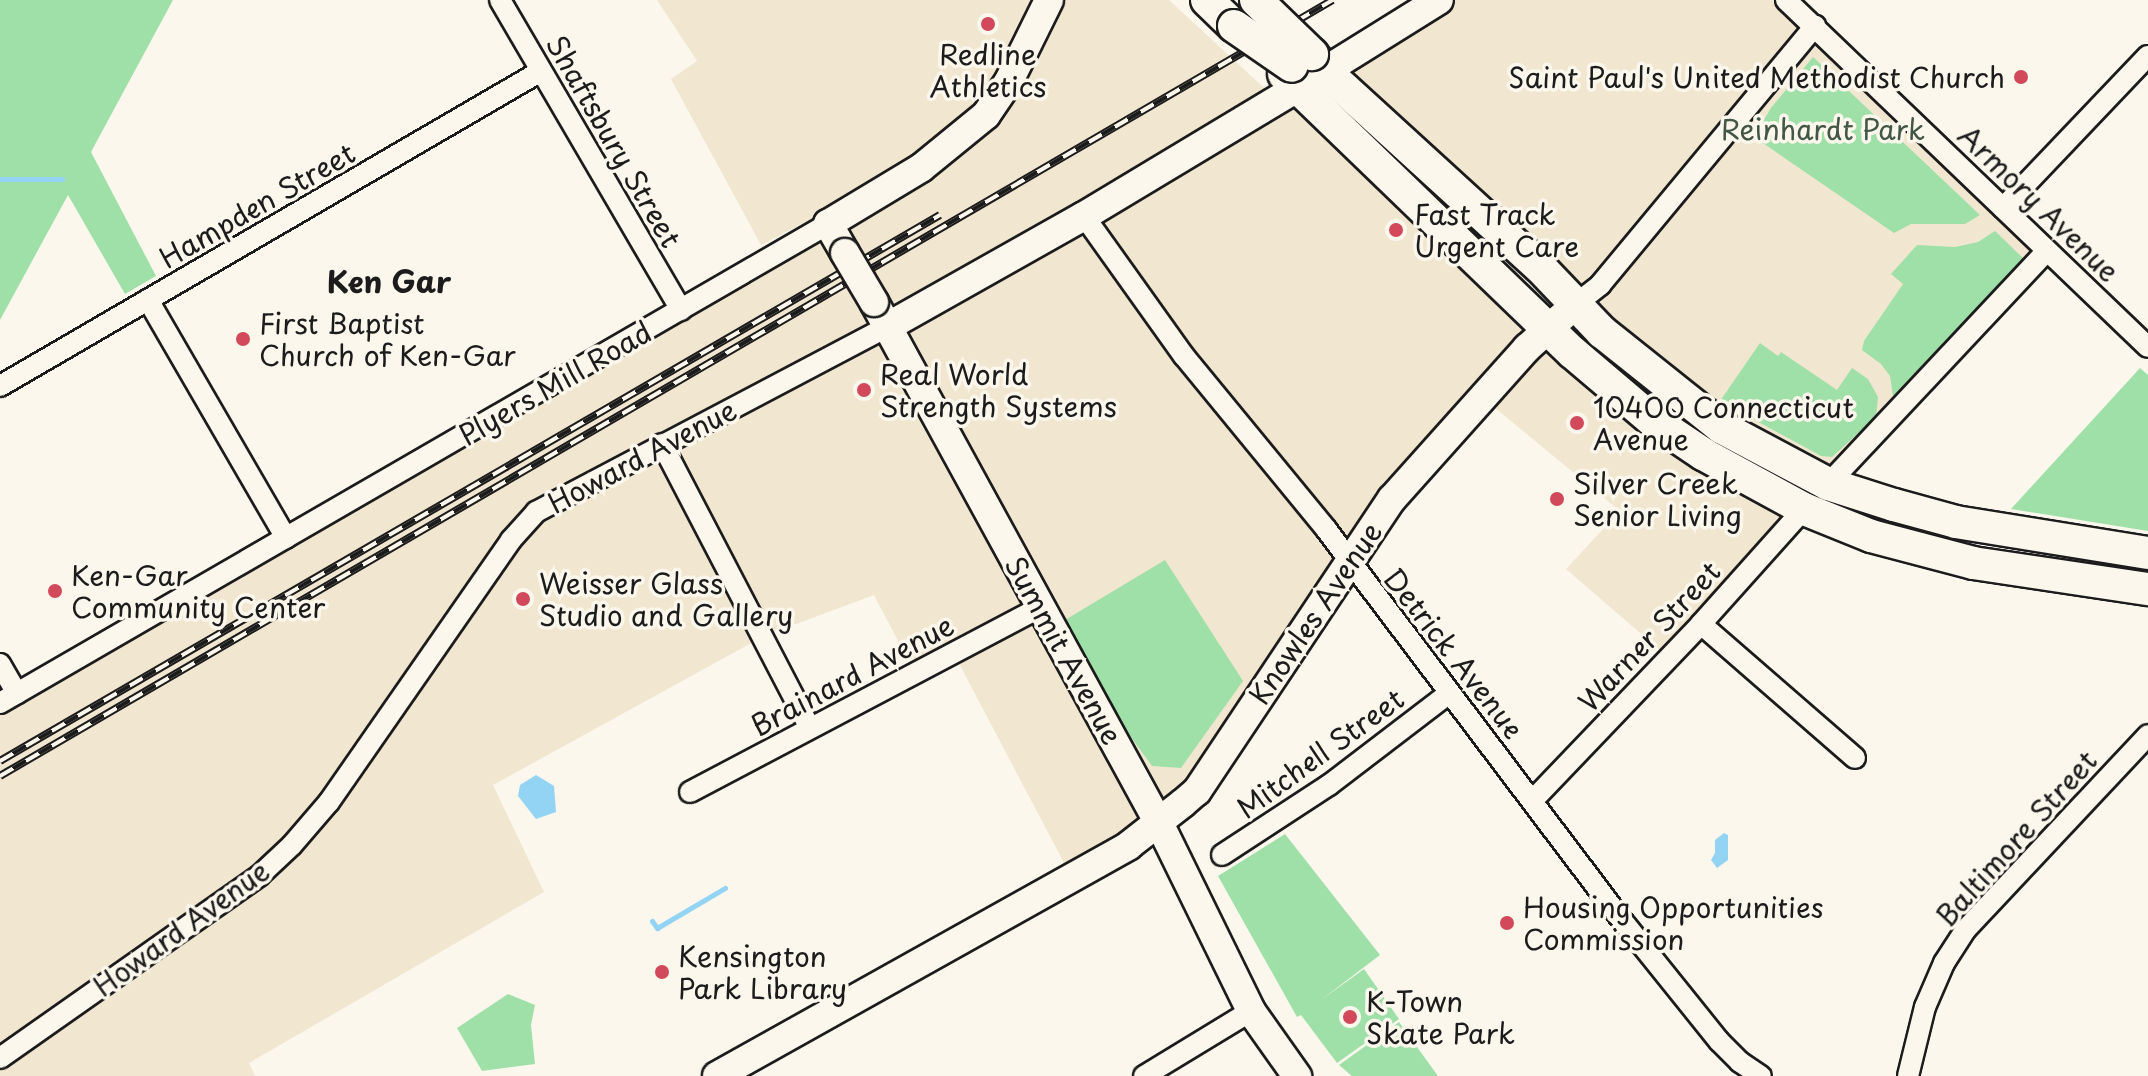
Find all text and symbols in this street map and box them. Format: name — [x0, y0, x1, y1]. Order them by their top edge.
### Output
marker: Redline Athletics — [979, 15, 997, 33]
street label: Shaftsbury Street — [539, 28, 689, 254]
place label: Redline Athletics — [930, 37, 1046, 103]
place label: Saint Paul's United Methodist Church — [1503, 60, 2005, 94]
marker: Saint Paul's United Methodist Church — [2012, 68, 2030, 86]
park label: Reinhardt Park — [1721, 112, 1925, 146]
street label: Armory Avenue — [1952, 118, 2126, 288]
street label: Hampden Street — [153, 135, 361, 275]
place label: Fast Track Urgent Care — [1414, 197, 1580, 263]
marker: Fast Track Urgent Care — [1385, 219, 1407, 241]
district label: Ken Gar — [326, 263, 452, 299]
place label: First Baptist Church of Ken-Gar — [259, 306, 516, 372]
street label: Plyers Mill Road — [453, 314, 657, 452]
marker: First Baptist Church of Ken-Gar — [234, 330, 252, 348]
place label: Real World Strength Systems — [880, 357, 1120, 423]
marker: Real World Strength Systems — [855, 381, 873, 399]
place label: 10400 Connecticut Avenue — [1593, 390, 1856, 456]
street label: Howard Avenue — [541, 392, 743, 520]
marker: 10400 Connecticut Avenue — [1568, 414, 1586, 432]
place label: Silver Creek Senior Living — [1573, 466, 1744, 532]
marker: Silver Creek Senior Living — [1548, 490, 1566, 508]
street label: Knowles Avenue — [1242, 515, 1388, 711]
street label: Summit Avenue — [999, 550, 1129, 750]
street label: Warner Street — [1571, 554, 1727, 718]
place label: Ken-Gar Community Center — [71, 558, 328, 624]
street label: Detrick Avenue — [1377, 561, 1531, 745]
place label: Weisser Glass Studio and Gallery — [539, 566, 792, 632]
marker: Ken-Gar Community Center — [46, 582, 64, 600]
marker: Weisser Glass Studio and Gallery — [514, 590, 532, 608]
street label: Brainard Avenue — [744, 607, 960, 743]
street label: Mitchell Street — [1229, 681, 1411, 825]
street label: Baltimore Street — [1929, 744, 2103, 932]
street label: Howard Avenue — [86, 852, 276, 1004]
place label: Housing Opportunities Commission — [1523, 890, 1825, 956]
marker: Housing Opportunities Commission — [1498, 914, 1516, 932]
place label: Kensington Park Library — [678, 939, 846, 1005]
marker: Kensington Park Library — [653, 963, 671, 981]
place label: K-Town Skate Park — [1366, 984, 1514, 1050]
marker: K-Town Skate Park — [1341, 1008, 1359, 1026]

